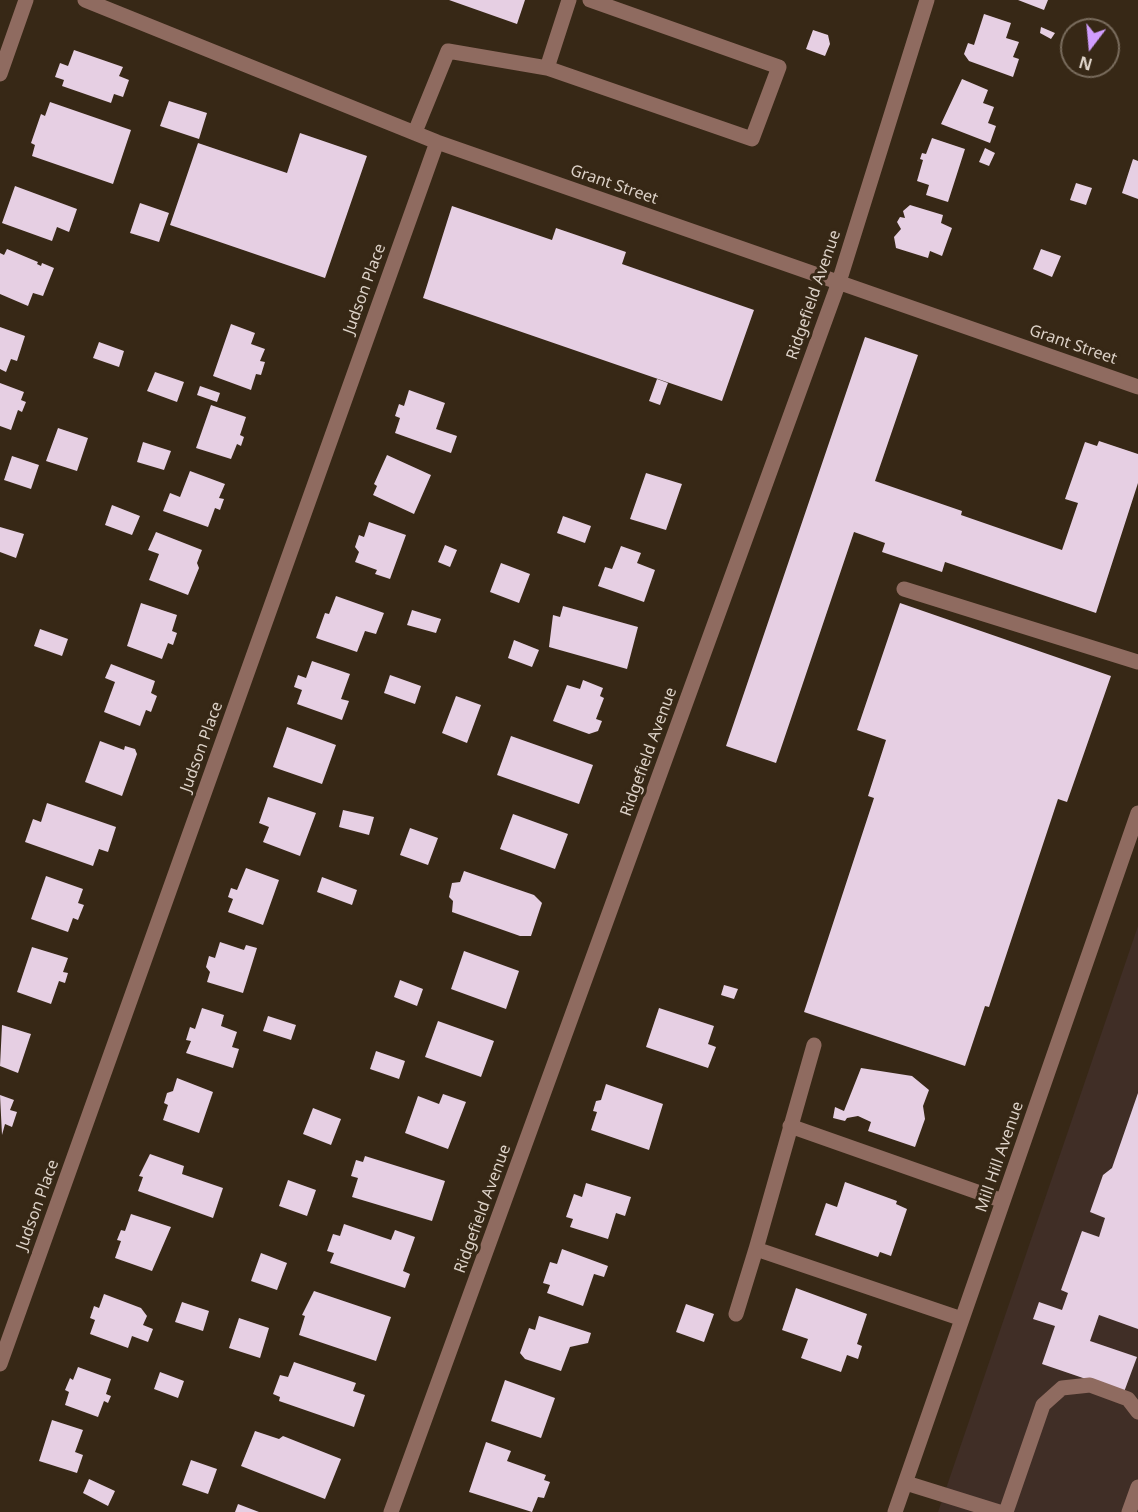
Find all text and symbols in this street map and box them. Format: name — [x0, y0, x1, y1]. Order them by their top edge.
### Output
north arrow — [1060, 18, 1120, 78]
text: N — [1076, 51, 1095, 76]
street label: Grant Street — [568, 161, 660, 209]
street label: Ridgefield Avenue — [783, 228, 845, 362]
street label: Judson Place — [340, 241, 390, 337]
street label: Grant Street — [1027, 321, 1119, 369]
street label: Ridgefield Avenue — [617, 685, 681, 819]
street label: Judson Place — [177, 699, 227, 795]
street label: Mill Hill Avenue — [972, 1099, 1028, 1215]
street label: Ridgefield Avenue — [451, 1142, 515, 1276]
street label: Judson Place — [13, 1157, 63, 1253]

